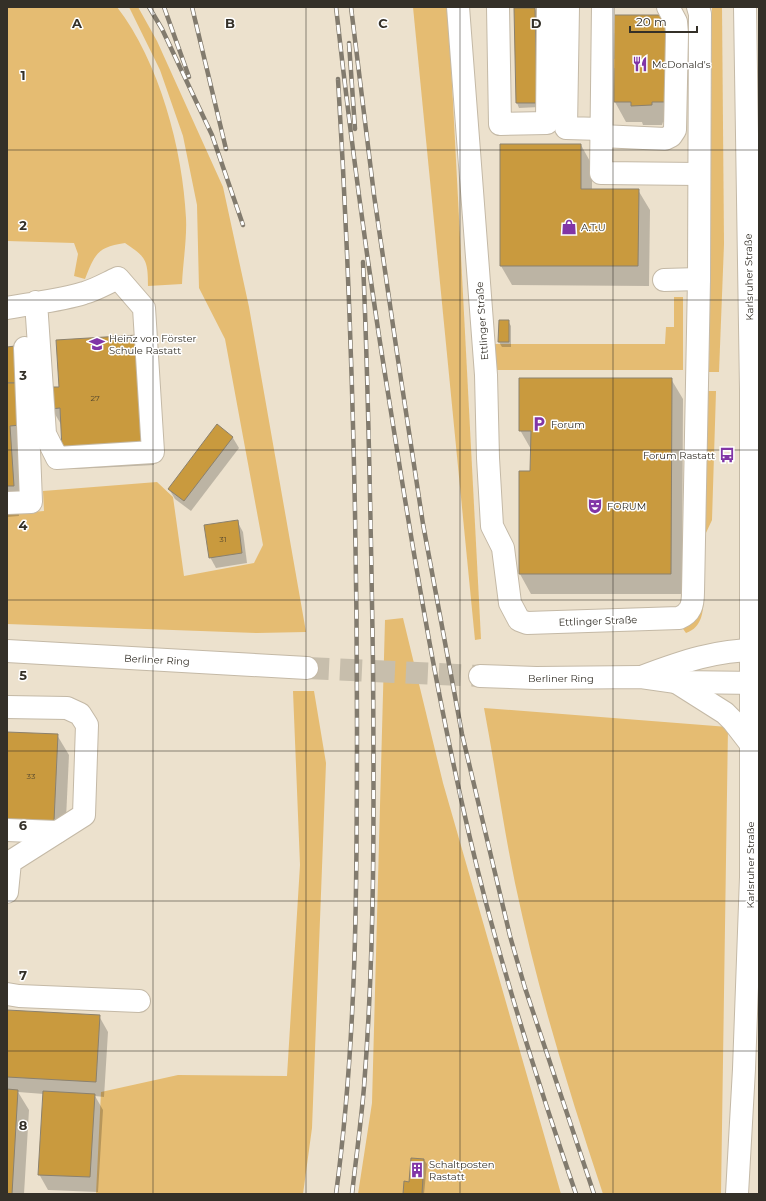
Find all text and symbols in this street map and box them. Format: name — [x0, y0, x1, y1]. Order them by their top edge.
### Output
scale bar — [630, 8, 697, 34]
text: 20 m — [636, 14, 667, 29]
text: A — [71, 15, 83, 31]
text: B — [225, 15, 235, 31]
text: C — [378, 15, 388, 31]
text: D — [531, 15, 542, 31]
restaurant icon: McDonald's — [631, 55, 649, 73]
place label: McDonald's — [652, 58, 711, 71]
text: 1 — [20, 67, 26, 83]
text: 2 — [19, 217, 27, 233]
shop icon: A.T.U — [560, 218, 578, 236]
place label: A.T.U — [581, 221, 606, 234]
street label: Karlsruher Straße — [742, 233, 756, 321]
street label: Ettlinger Straße — [473, 281, 491, 361]
place label: Heinz von Förster Schule Rastatt — [109, 332, 196, 357]
school or university icon: Heinz von Förster Schule Rastatt — [88, 335, 106, 353]
text: 3 — [18, 367, 27, 383]
house number: 27 — [90, 393, 100, 403]
parking icon: Forum — [530, 415, 548, 433]
place label: Forum — [551, 418, 585, 431]
bus stop icon: Forum Rastatt — [718, 446, 736, 464]
place label: Forum Rastatt — [643, 449, 715, 462]
theatre icon: FORUM — [586, 497, 604, 515]
place label: FORUM — [607, 500, 646, 513]
text: 4 — [19, 517, 28, 533]
house number: 31 — [219, 534, 227, 544]
street label: Ettlinger Straße — [558, 613, 638, 629]
street label: Berliner Ring — [124, 652, 190, 668]
text: 5 — [19, 667, 27, 683]
street label: Berliner Ring — [528, 672, 594, 685]
house number: 33 — [27, 771, 36, 781]
text: 6 — [19, 817, 28, 833]
street label: Karlsruher Straße — [744, 822, 757, 908]
text: 7 — [19, 967, 27, 983]
text: 8 — [19, 1117, 28, 1133]
place label: Schaltposten Rastatt — [429, 1158, 495, 1183]
building icon: Schaltposten Rastatt — [408, 1161, 426, 1179]

